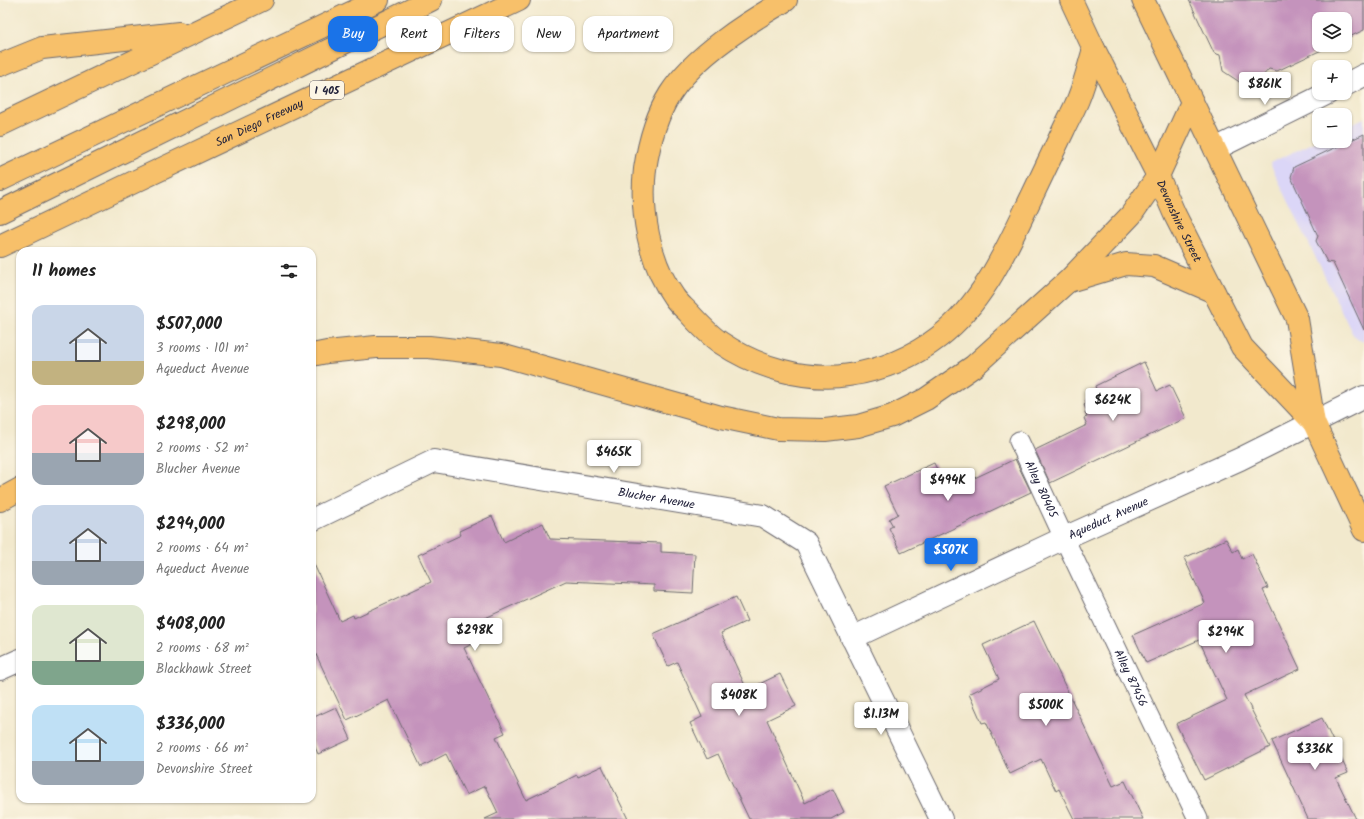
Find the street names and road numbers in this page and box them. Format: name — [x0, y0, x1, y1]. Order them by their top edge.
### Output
road number: I 405 — [310, 81, 344, 99]
street label: San Diego Freeway — [212, 94, 307, 152]
street label: Devonshire Street — [1151, 177, 1207, 266]
street label: Alley 80405 — [1019, 457, 1063, 523]
street label: Blucher Avenue — [616, 483, 697, 515]
street label: Aqueduct Avenue — [1065, 492, 1152, 545]
street label: Alley 87456 — [1108, 646, 1152, 710]

